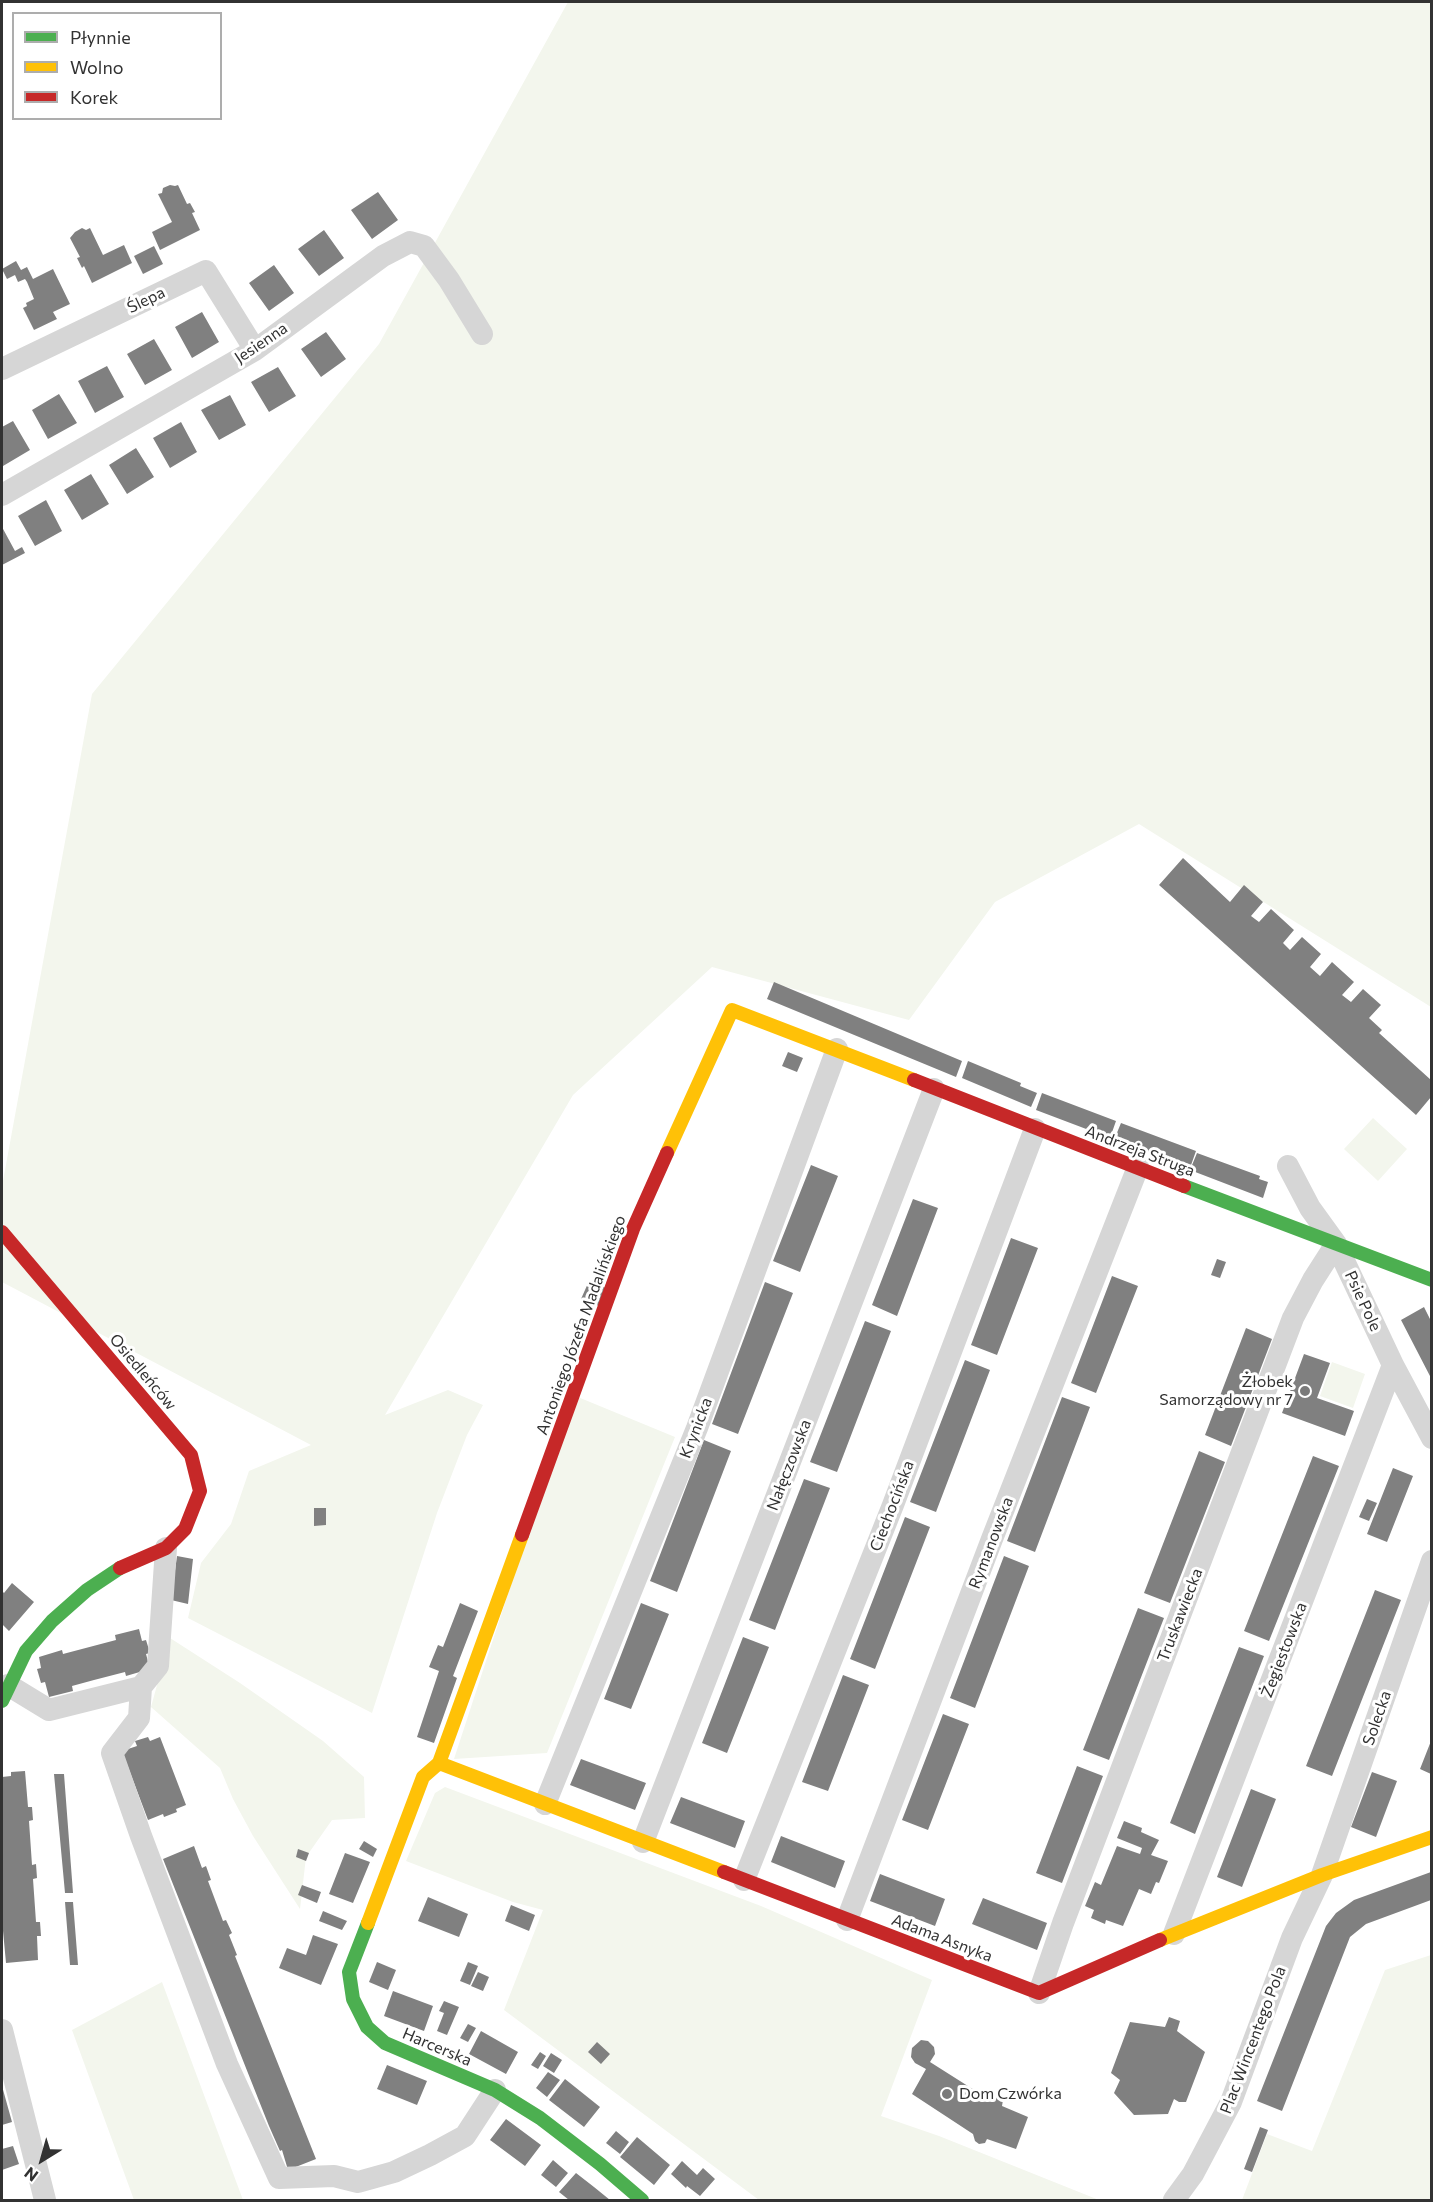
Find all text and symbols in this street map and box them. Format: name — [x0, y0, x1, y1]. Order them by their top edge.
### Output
legend — [12, 12, 222, 120]
text: Płynnie — [70, 26, 131, 48]
text: Wolno — [70, 56, 124, 78]
text: Korek — [70, 86, 118, 108]
street label: Ślepa — [124, 283, 168, 317]
street label: Jesienna — [231, 318, 291, 368]
street label: Andrzeja Struga — [1083, 1121, 1197, 1181]
street label: Antoniego Józefa Madalińskiego — [532, 1213, 630, 1437]
street label: Psie Pole — [1341, 1268, 1385, 1334]
street label: Osiedleńców — [105, 1330, 181, 1414]
place label: Żłobek Samorządowy nr 7 — [1159, 1372, 1293, 1410]
marker: Żłobek Samorządowy nr 7 — [1298, 1384, 1312, 1398]
street label: Krynicka — [676, 1395, 716, 1461]
street label: Nałęczowska — [763, 1417, 815, 1513]
street label: Ciechocińska — [866, 1458, 918, 1554]
street label: Rymanowska — [965, 1494, 1017, 1592]
street label: Truskawiecka — [1153, 1565, 1207, 1665]
street label: Żegiestowska — [1257, 1600, 1311, 1700]
street label: Solecka — [1359, 1688, 1395, 1748]
street label: Adama Asnyka — [889, 1910, 995, 1966]
street label: Plac Wincentego Pola — [1216, 1964, 1290, 2116]
street label: Harcerska — [400, 2024, 474, 2070]
place label: Dom Czwórka — [959, 2084, 1062, 2104]
marker: Dom Czwórka — [940, 2087, 954, 2101]
north arrow — [12, 2130, 72, 2190]
text: N — [20, 2164, 41, 2186]

